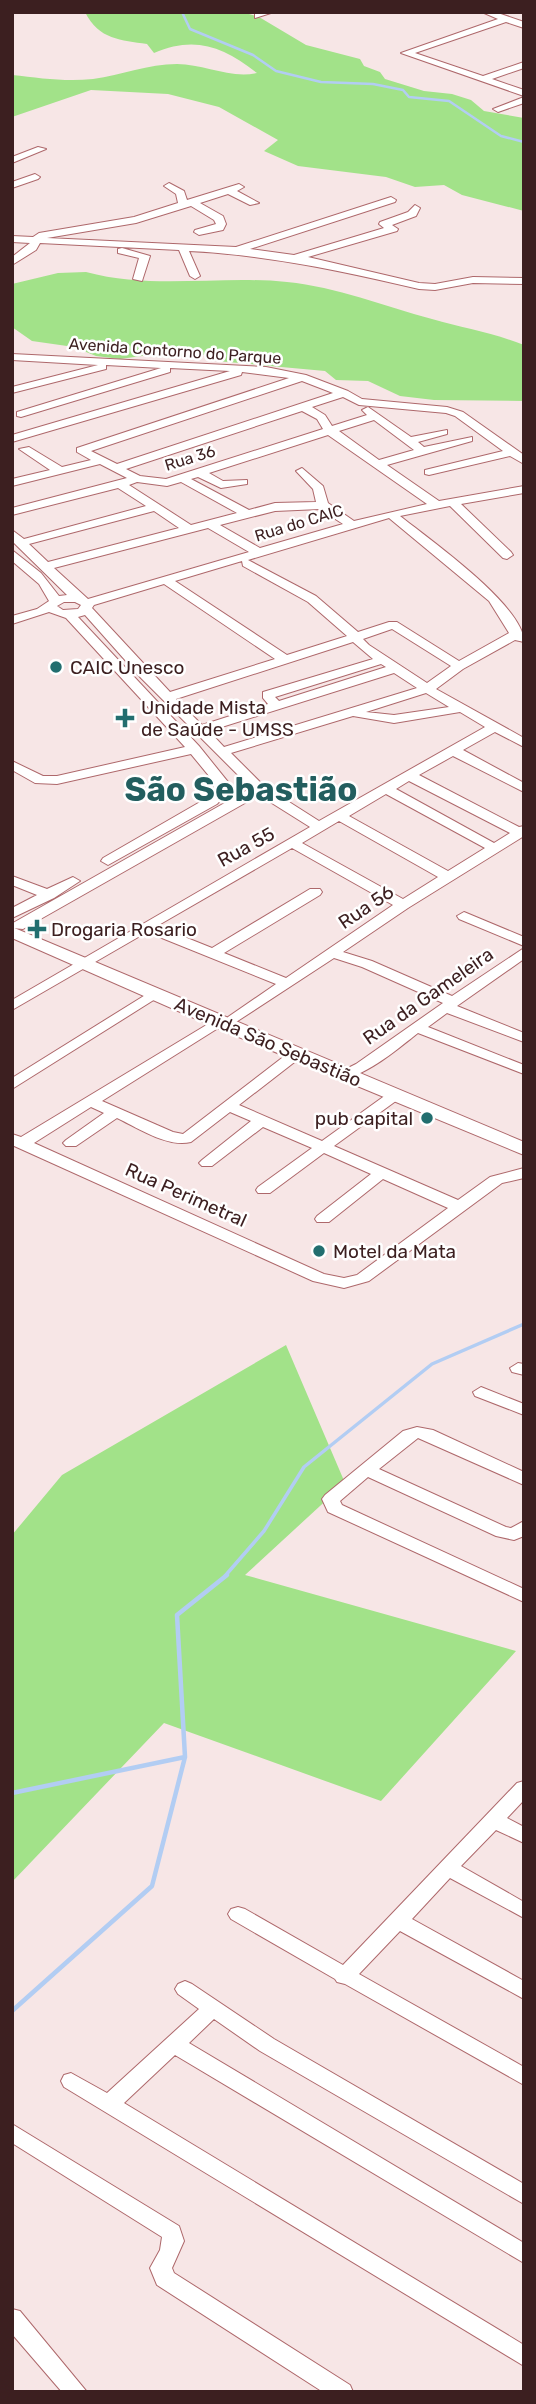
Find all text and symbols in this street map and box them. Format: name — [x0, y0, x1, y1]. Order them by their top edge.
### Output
street label: Avenida Contorno do Parque — [68, 334, 282, 368]
street label: Rua 36 — [162, 441, 218, 475]
street label: Rua do CAIC — [252, 500, 346, 546]
place label: CAIC Unesco — [70, 656, 184, 679]
marker: CAIC Unesco — [48, 659, 64, 675]
place label: Unidade Mista de Saúde - UMSS — [141, 696, 294, 741]
marker: Unidade Mista de Saúde - UMSS — [115, 708, 135, 728]
district label: São Sebastião — [125, 770, 357, 809]
street label: Rua 55 — [213, 822, 279, 872]
street label: Rua 56 — [334, 880, 398, 934]
place label: Drogaria Rosario — [51, 918, 197, 941]
marker: Drogaria Rosario — [29, 921, 45, 937]
street label: Rua da Gameleira — [358, 942, 498, 1050]
street label: Avenida São Sebastião — [171, 992, 365, 1092]
place label: pub capital — [315, 1107, 413, 1130]
marker: pub capital — [419, 1110, 435, 1126]
street label: Rua Perimetral — [122, 1158, 250, 1232]
place label: Motel da Mata — [333, 1240, 456, 1263]
marker: Motel da Mata — [311, 1243, 327, 1259]

